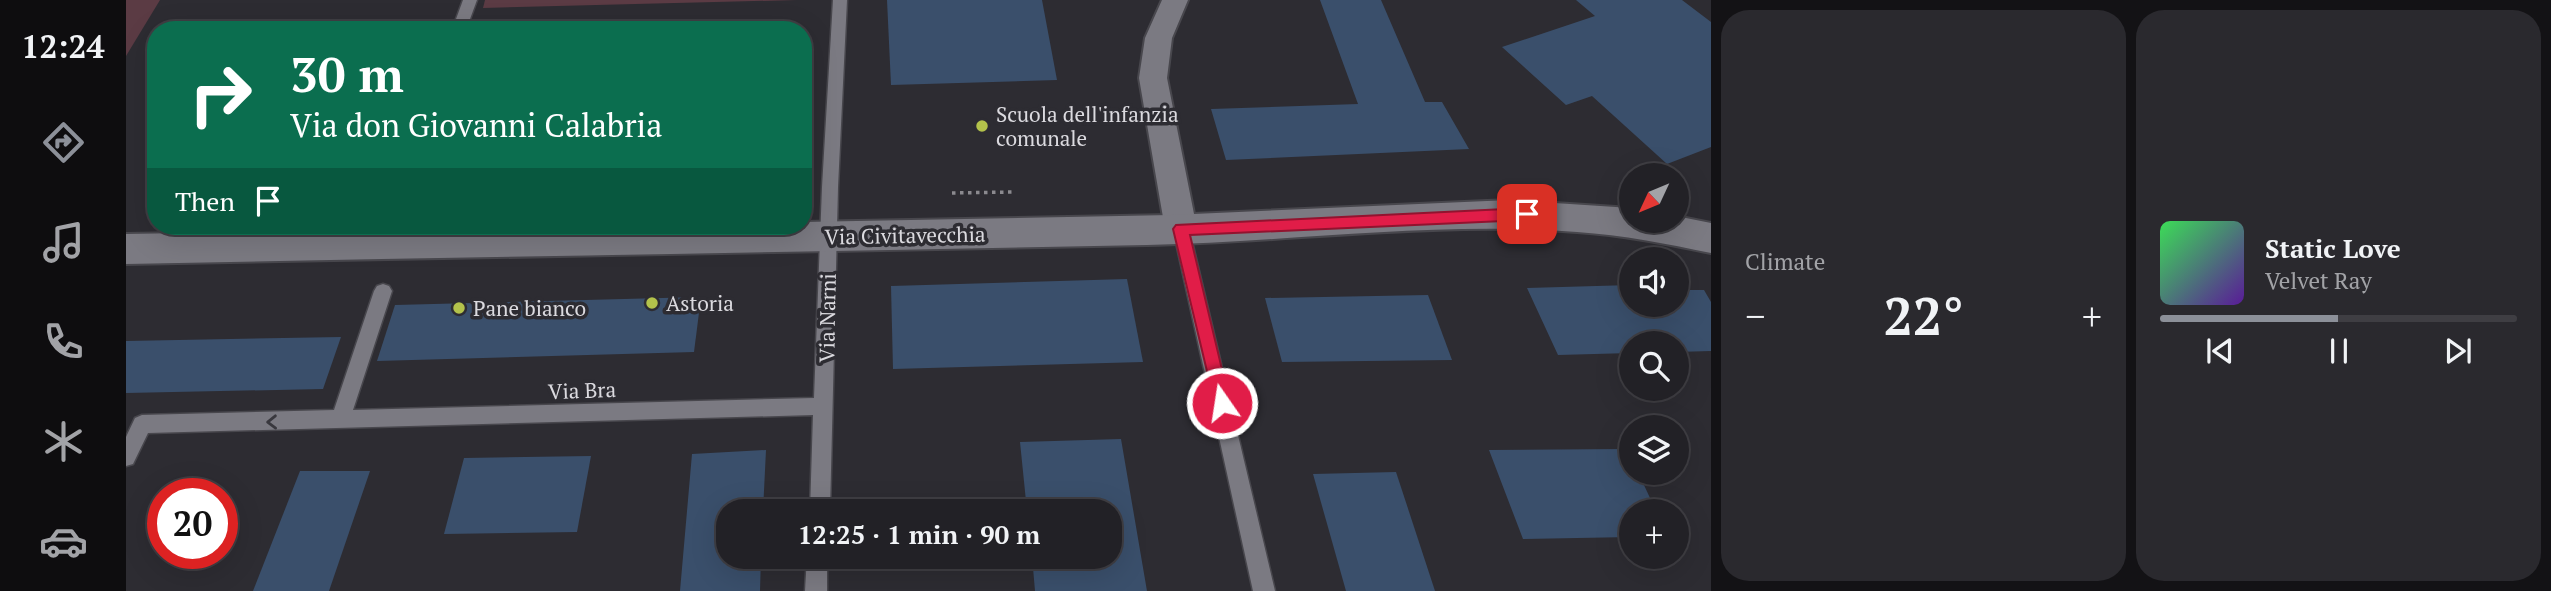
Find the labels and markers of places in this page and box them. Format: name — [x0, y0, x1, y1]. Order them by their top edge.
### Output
place label: Scuola dell'infanzia comunale — [996, 100, 1179, 152]
marker: Scuola dell'infanzia comunale — [974, 118, 990, 134]
pin — [1497, 184, 1557, 244]
place label: Astoria — [666, 289, 734, 317]
place label: Pane bianco — [473, 294, 586, 322]
marker: Astoria — [644, 295, 660, 311]
marker: Pane bianco — [451, 300, 467, 316]

